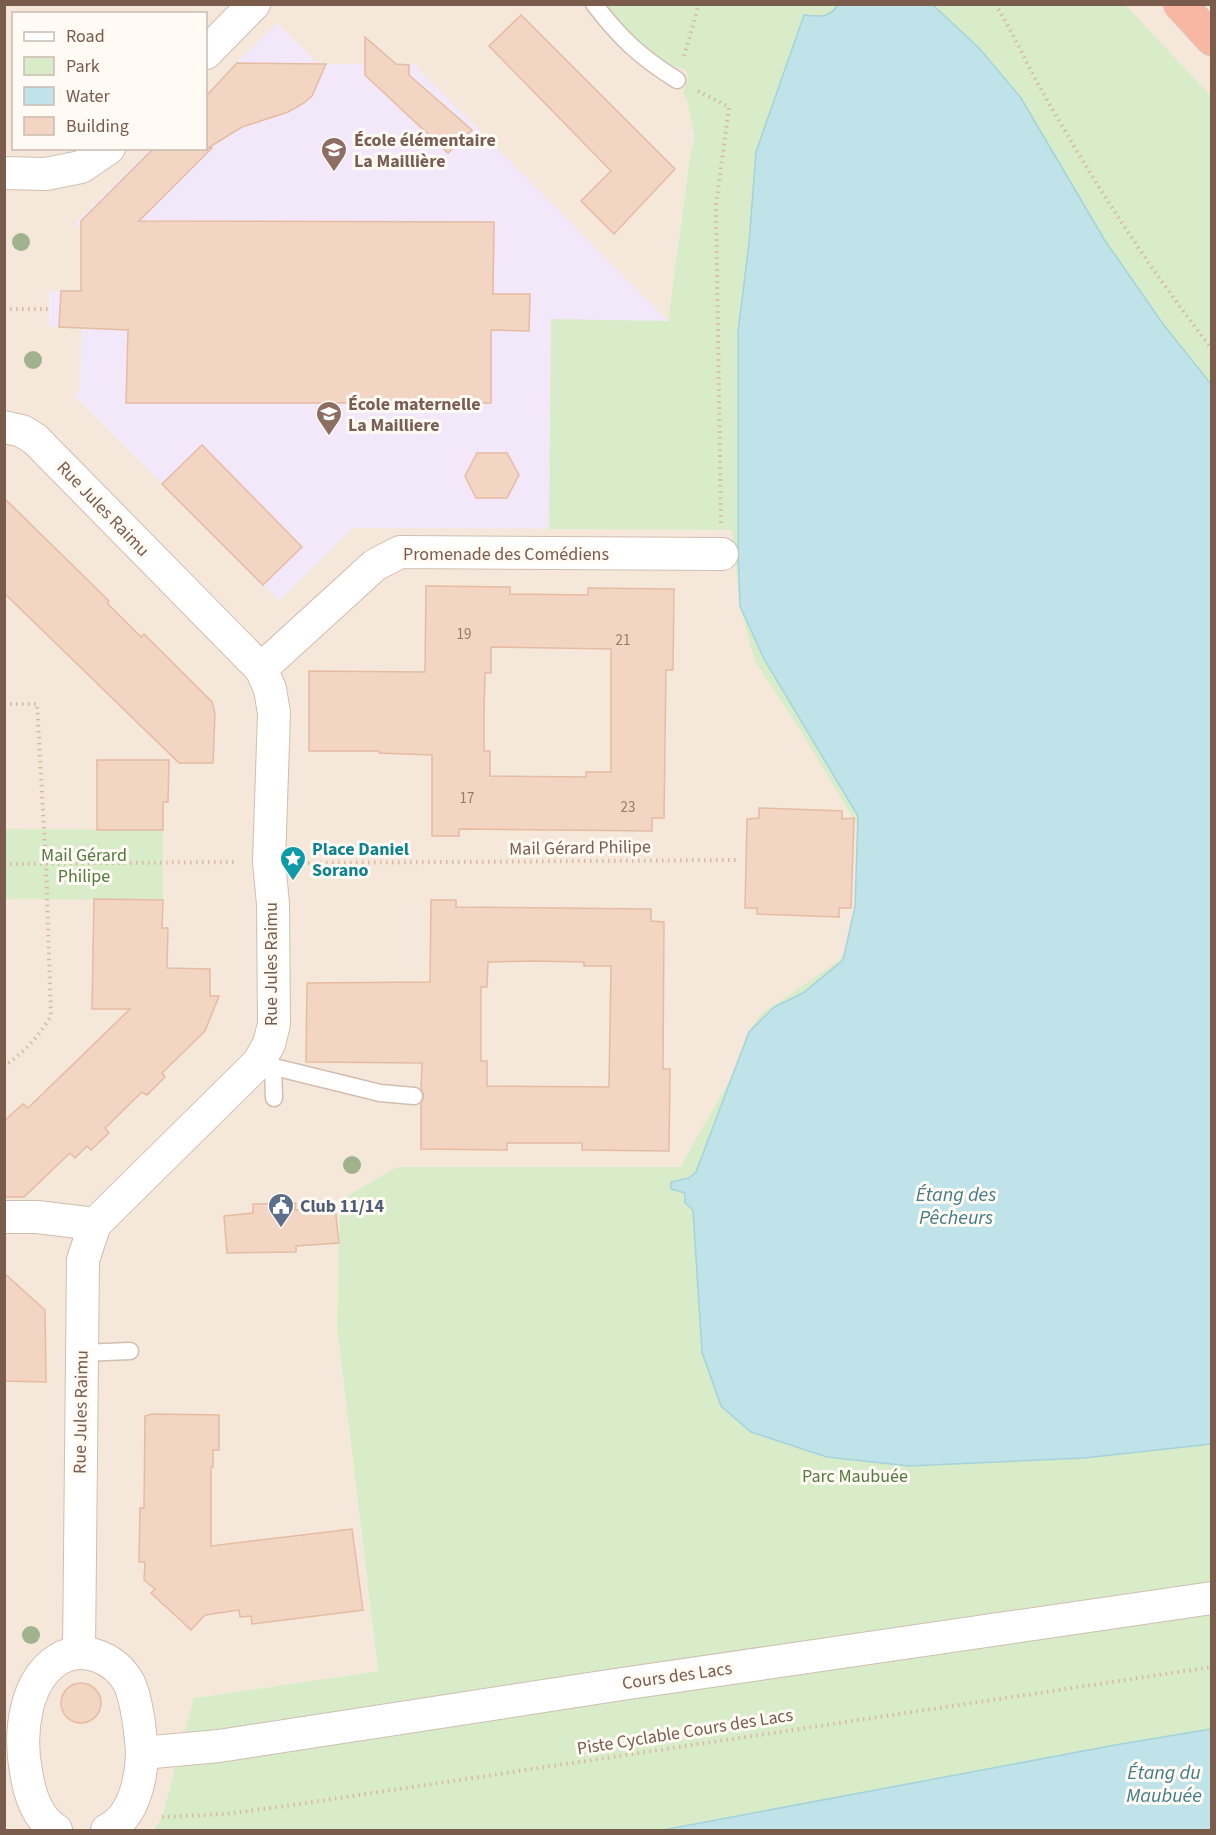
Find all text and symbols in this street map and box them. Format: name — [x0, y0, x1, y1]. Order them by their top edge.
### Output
legend — [12, 12, 207, 150]
text: Road — [66, 24, 105, 49]
text: Park — [66, 54, 100, 79]
text: Water — [66, 84, 110, 109]
text: Building — [66, 114, 129, 139]
place label: École élémentaire La Maillière — [354, 128, 496, 174]
school or university icon: École élémentaire La Maillière — [319, 135, 349, 173]
place label: École maternelle La Mailliere — [348, 392, 481, 438]
school or university icon: École maternelle La Mailliere — [314, 399, 344, 437]
street label: Rue Jules Raimu — [51, 456, 155, 562]
street label: Promenade des Comédiens — [403, 542, 609, 567]
house number: 19 — [457, 624, 471, 645]
house number: 21 — [616, 630, 630, 651]
house number: 17 — [460, 788, 474, 809]
house number: 23 — [621, 797, 635, 818]
street label: Mail Gérard Philipe — [509, 834, 651, 862]
place label: Place Daniel Sorano — [312, 837, 409, 883]
park label: Mail Gérard Philipe — [41, 843, 127, 889]
place icon: Place Daniel Sorano — [278, 844, 308, 882]
street label: Rue Jules Raimu — [259, 902, 284, 1026]
water label: Étang des Pêcheurs — [916, 1181, 996, 1232]
public building icon: Club 11/14 — [266, 1191, 296, 1229]
place label: Club 11/14 — [300, 1194, 384, 1219]
street label: Rue Jules Raimu — [67, 1350, 95, 1474]
park label: Parc Maubuée — [802, 1464, 908, 1489]
street label: Cours des Lacs — [620, 1656, 734, 1696]
street label: Piste Cyclable Cours des Lacs — [575, 1703, 795, 1761]
water label: Étang du Maubuée — [1126, 1759, 1202, 1810]

